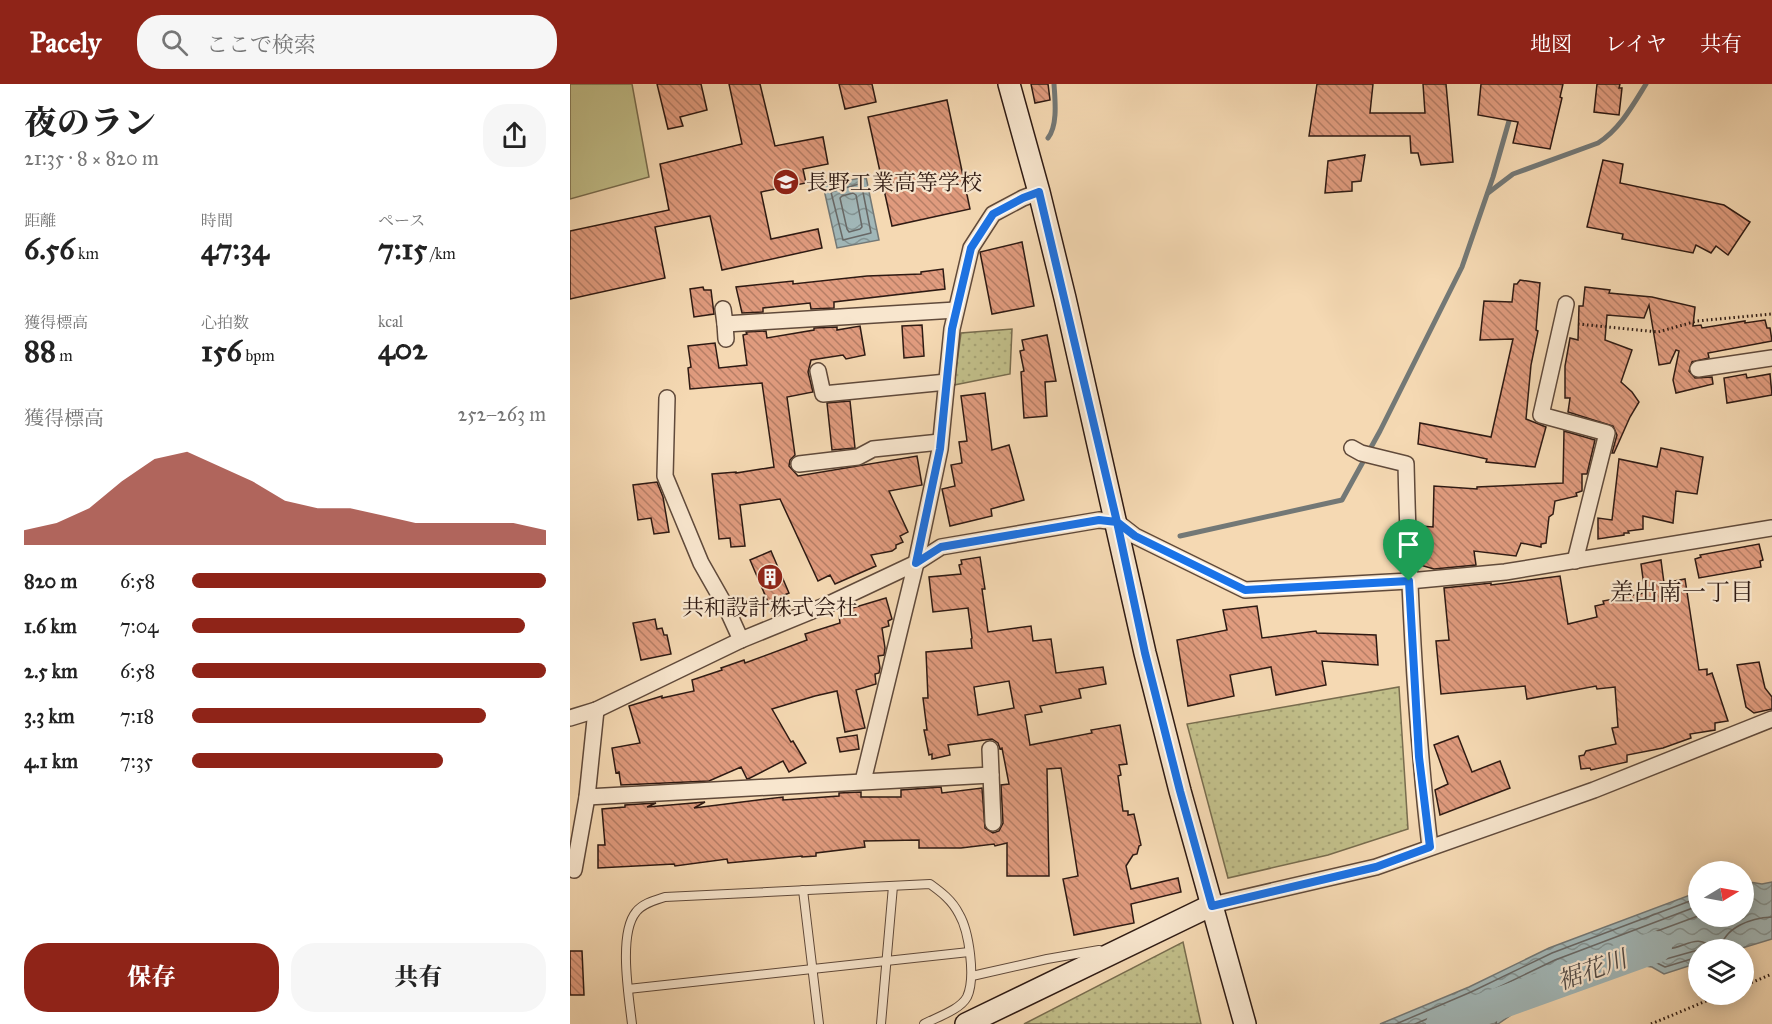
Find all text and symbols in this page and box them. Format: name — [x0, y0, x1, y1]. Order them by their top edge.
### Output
search box — [137, 15, 557, 69]
text: Pacely — [30, 25, 101, 60]
icon: search — [158, 26, 191, 59]
text: ここで検索 — [206, 31, 316, 58]
text: 地図 — [1530, 31, 1572, 57]
text: レイヤ — [1605, 31, 1667, 57]
text: 共有 — [1700, 31, 1742, 57]
text: 夜のラン — [24, 103, 156, 143]
button: share — [483, 104, 546, 167]
text: 21:35 · 8 × 820 m — [24, 146, 159, 170]
school or university icon: 長野工業高等学校 — [771, 167, 801, 197]
place label: 長野工業高等学校 — [806, 169, 982, 196]
text: 距離 — [24, 211, 56, 230]
text: 時間 — [201, 211, 233, 230]
text: ペース — [378, 211, 425, 230]
text: 6.56 — [24, 231, 75, 267]
text: 47:34 — [201, 231, 269, 267]
text: 7:15 — [378, 231, 427, 267]
text: km — [75, 244, 99, 263]
text: /km — [427, 244, 456, 263]
text: kcal — [378, 312, 403, 331]
text: 獲得標高 — [24, 313, 88, 332]
text: 心拍数 — [201, 313, 249, 332]
text: 402 — [378, 331, 427, 367]
text: 88 — [24, 333, 56, 369]
text: 156 — [201, 333, 242, 369]
text: m — [56, 346, 73, 365]
text: bpm — [242, 346, 275, 365]
text: 252–263 m — [457, 402, 546, 426]
text: 獲得標高 — [24, 406, 104, 430]
pin — [1383, 519, 1434, 581]
icon: arrive — [1392, 528, 1425, 561]
building icon: 共和設計株式会社 — [755, 562, 785, 592]
text: 820 m — [24, 569, 77, 593]
text: 6:58 — [120, 569, 155, 593]
district label: 差出南一丁目 — [1610, 577, 1754, 607]
place label: 共和設計株式会社 — [682, 594, 858, 621]
text: 1.6 km — [24, 614, 77, 638]
text: 7:04 — [120, 614, 159, 638]
text: 2.5 km — [24, 659, 78, 683]
text: 6:58 — [120, 659, 155, 683]
text: 3.3 km — [24, 704, 75, 728]
text: 7:18 — [120, 704, 154, 728]
text: 4.1 km — [24, 749, 78, 773]
text: 7:35 — [120, 749, 153, 773]
north arrow — [1688, 861, 1754, 927]
map controls — [1688, 861, 1754, 1005]
button: layers — [1688, 939, 1754, 1005]
button: 保存 — [24, 943, 279, 1012]
button: 共有 — [291, 943, 546, 1012]
water label: 裾花川 — [1553, 943, 1634, 996]

